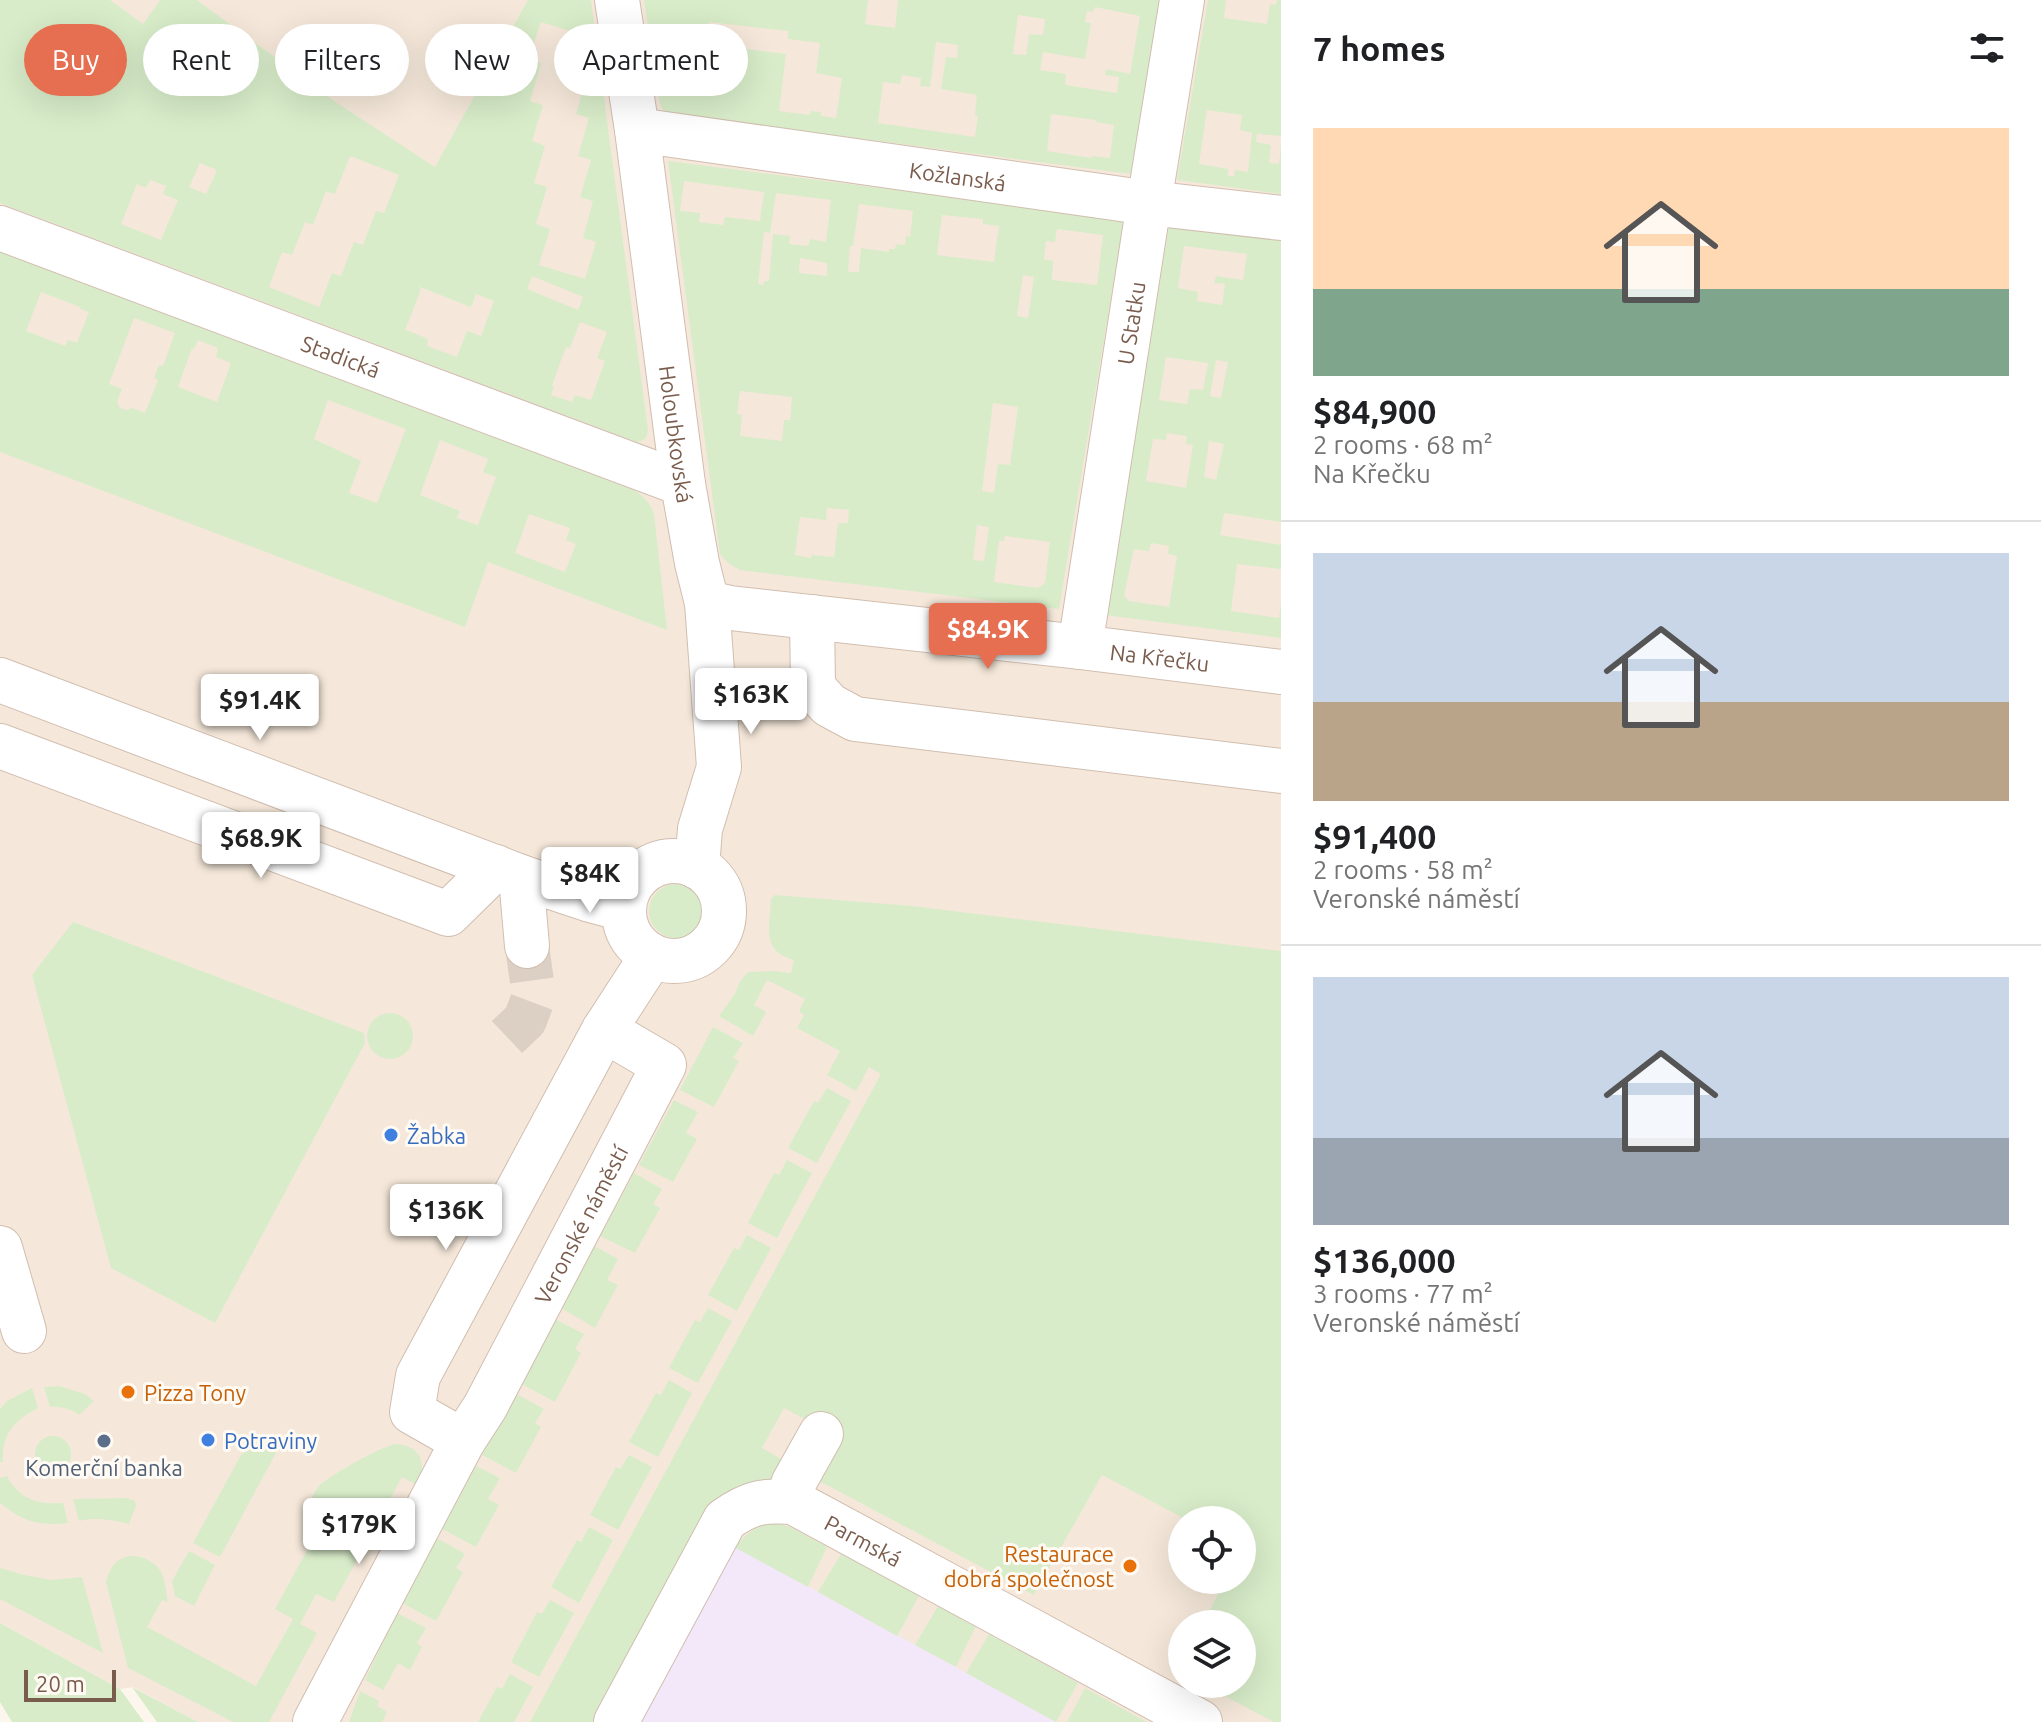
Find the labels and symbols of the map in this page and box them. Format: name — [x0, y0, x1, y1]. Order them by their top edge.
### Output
street label: Kožlanská — [908, 156, 1008, 195]
street label: U Statku — [1112, 280, 1149, 366]
street label: Stadická — [298, 330, 384, 382]
street label: Holoubkovská — [655, 364, 699, 505]
pin: $84.9K — [923, 603, 1053, 671]
street label: Na Křečku — [1109, 638, 1211, 675]
pin: $163K — [695, 668, 807, 736]
pin: $91.4K — [195, 674, 325, 742]
pin: $68.9K — [196, 812, 326, 880]
pin: $84K — [543, 847, 637, 915]
place label: Žabka — [407, 1122, 466, 1148]
marker: Žabka — [382, 1126, 400, 1144]
street label: Veronské náměstí — [529, 1141, 632, 1308]
pin: $136K — [390, 1184, 502, 1252]
place label: Pizza Tony — [144, 1380, 246, 1405]
marker: Pizza Tony — [119, 1383, 137, 1401]
place label: Potraviny — [224, 1428, 318, 1453]
marker: Potraviny — [199, 1431, 217, 1449]
marker: Komerční banka — [95, 1432, 113, 1450]
place label: Komerční banka — [25, 1455, 183, 1480]
pin: $179K — [303, 1498, 415, 1566]
street label: Parmská — [821, 1509, 906, 1571]
place label: Restaurace dobrá společnost — [944, 1541, 1114, 1591]
marker: Restaurace dobrá společnost — [1121, 1557, 1139, 1575]
scale bar — [24, 1666, 116, 1702]

